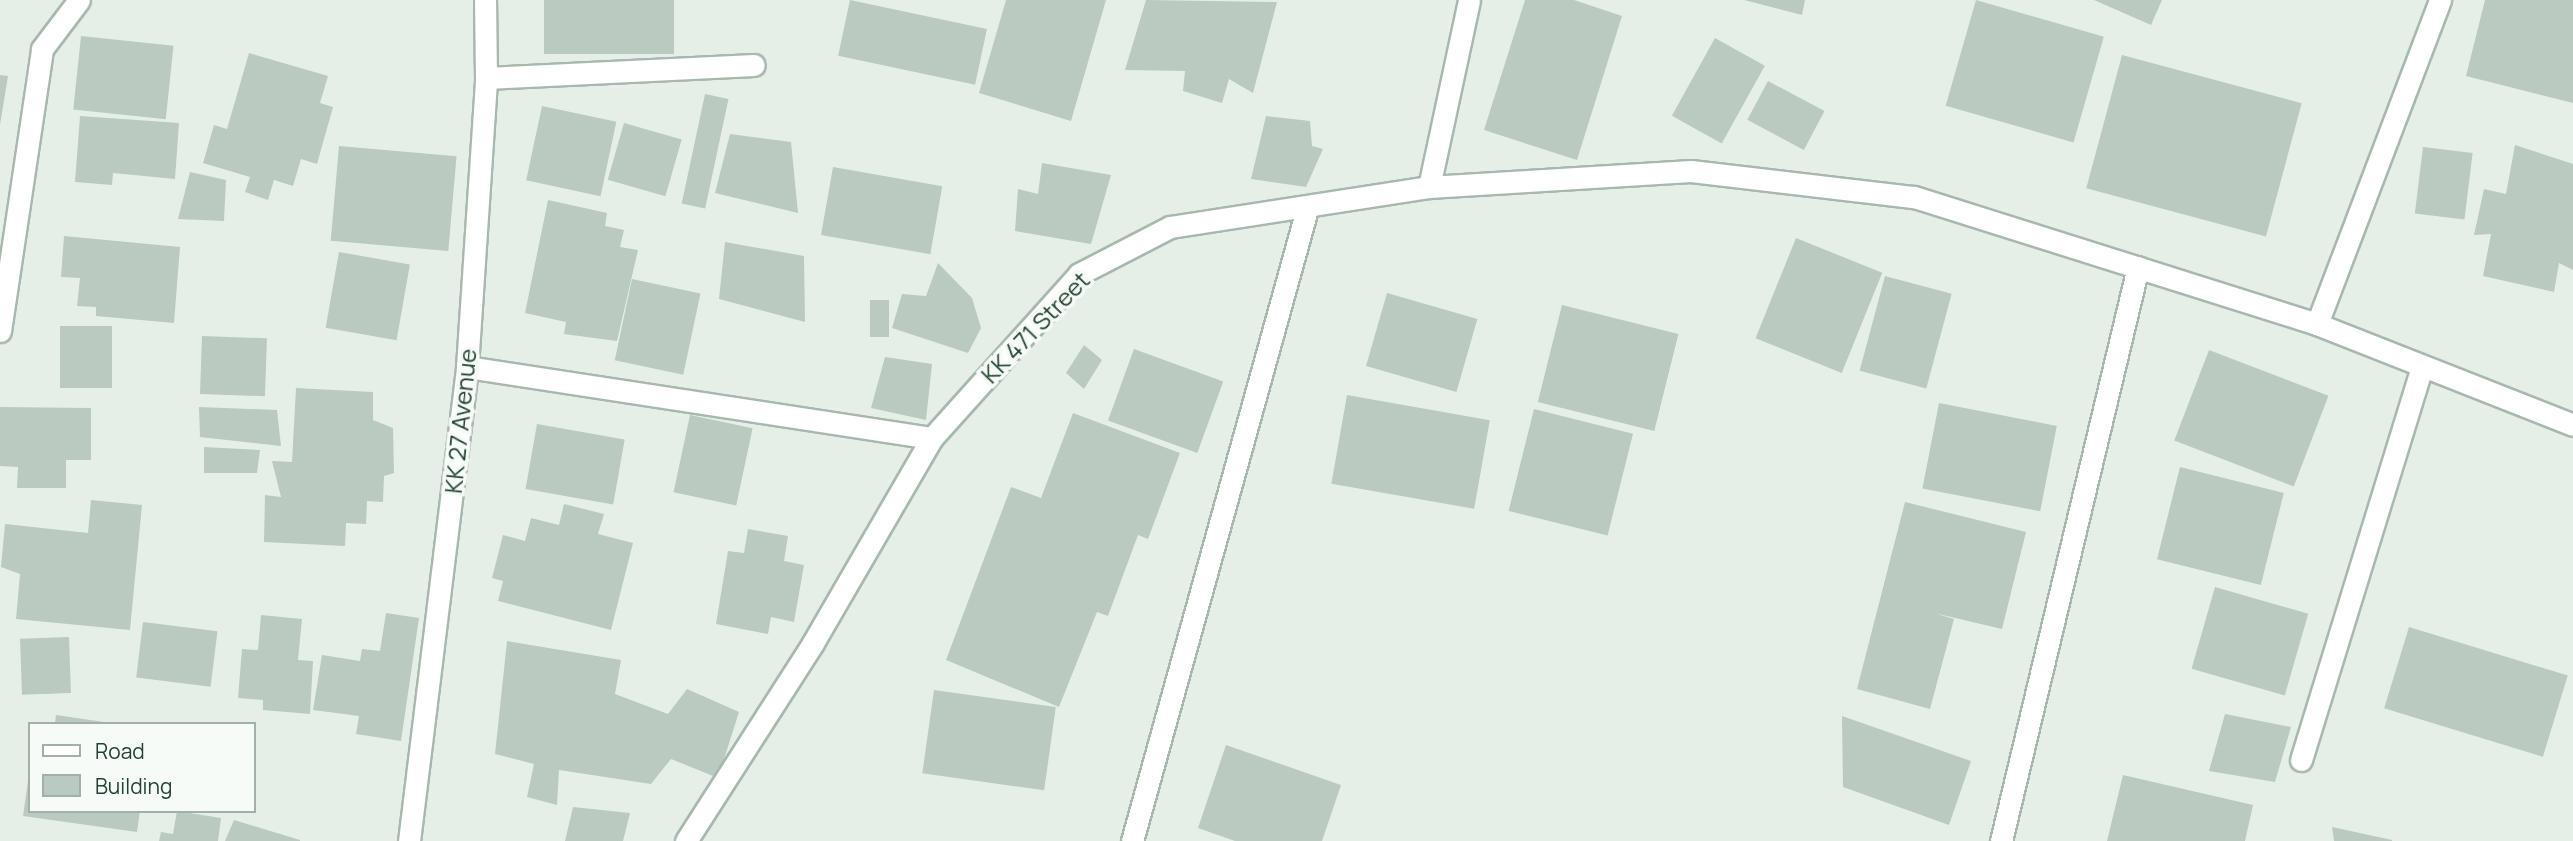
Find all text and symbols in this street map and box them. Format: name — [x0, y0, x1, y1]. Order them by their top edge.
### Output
street label: KK 471 Street — [975, 265, 1095, 389]
street label: KK 27 Avenue — [438, 347, 482, 495]
legend — [28, 722, 256, 813]
text: Road — [95, 737, 145, 765]
text: Building — [95, 772, 172, 800]

